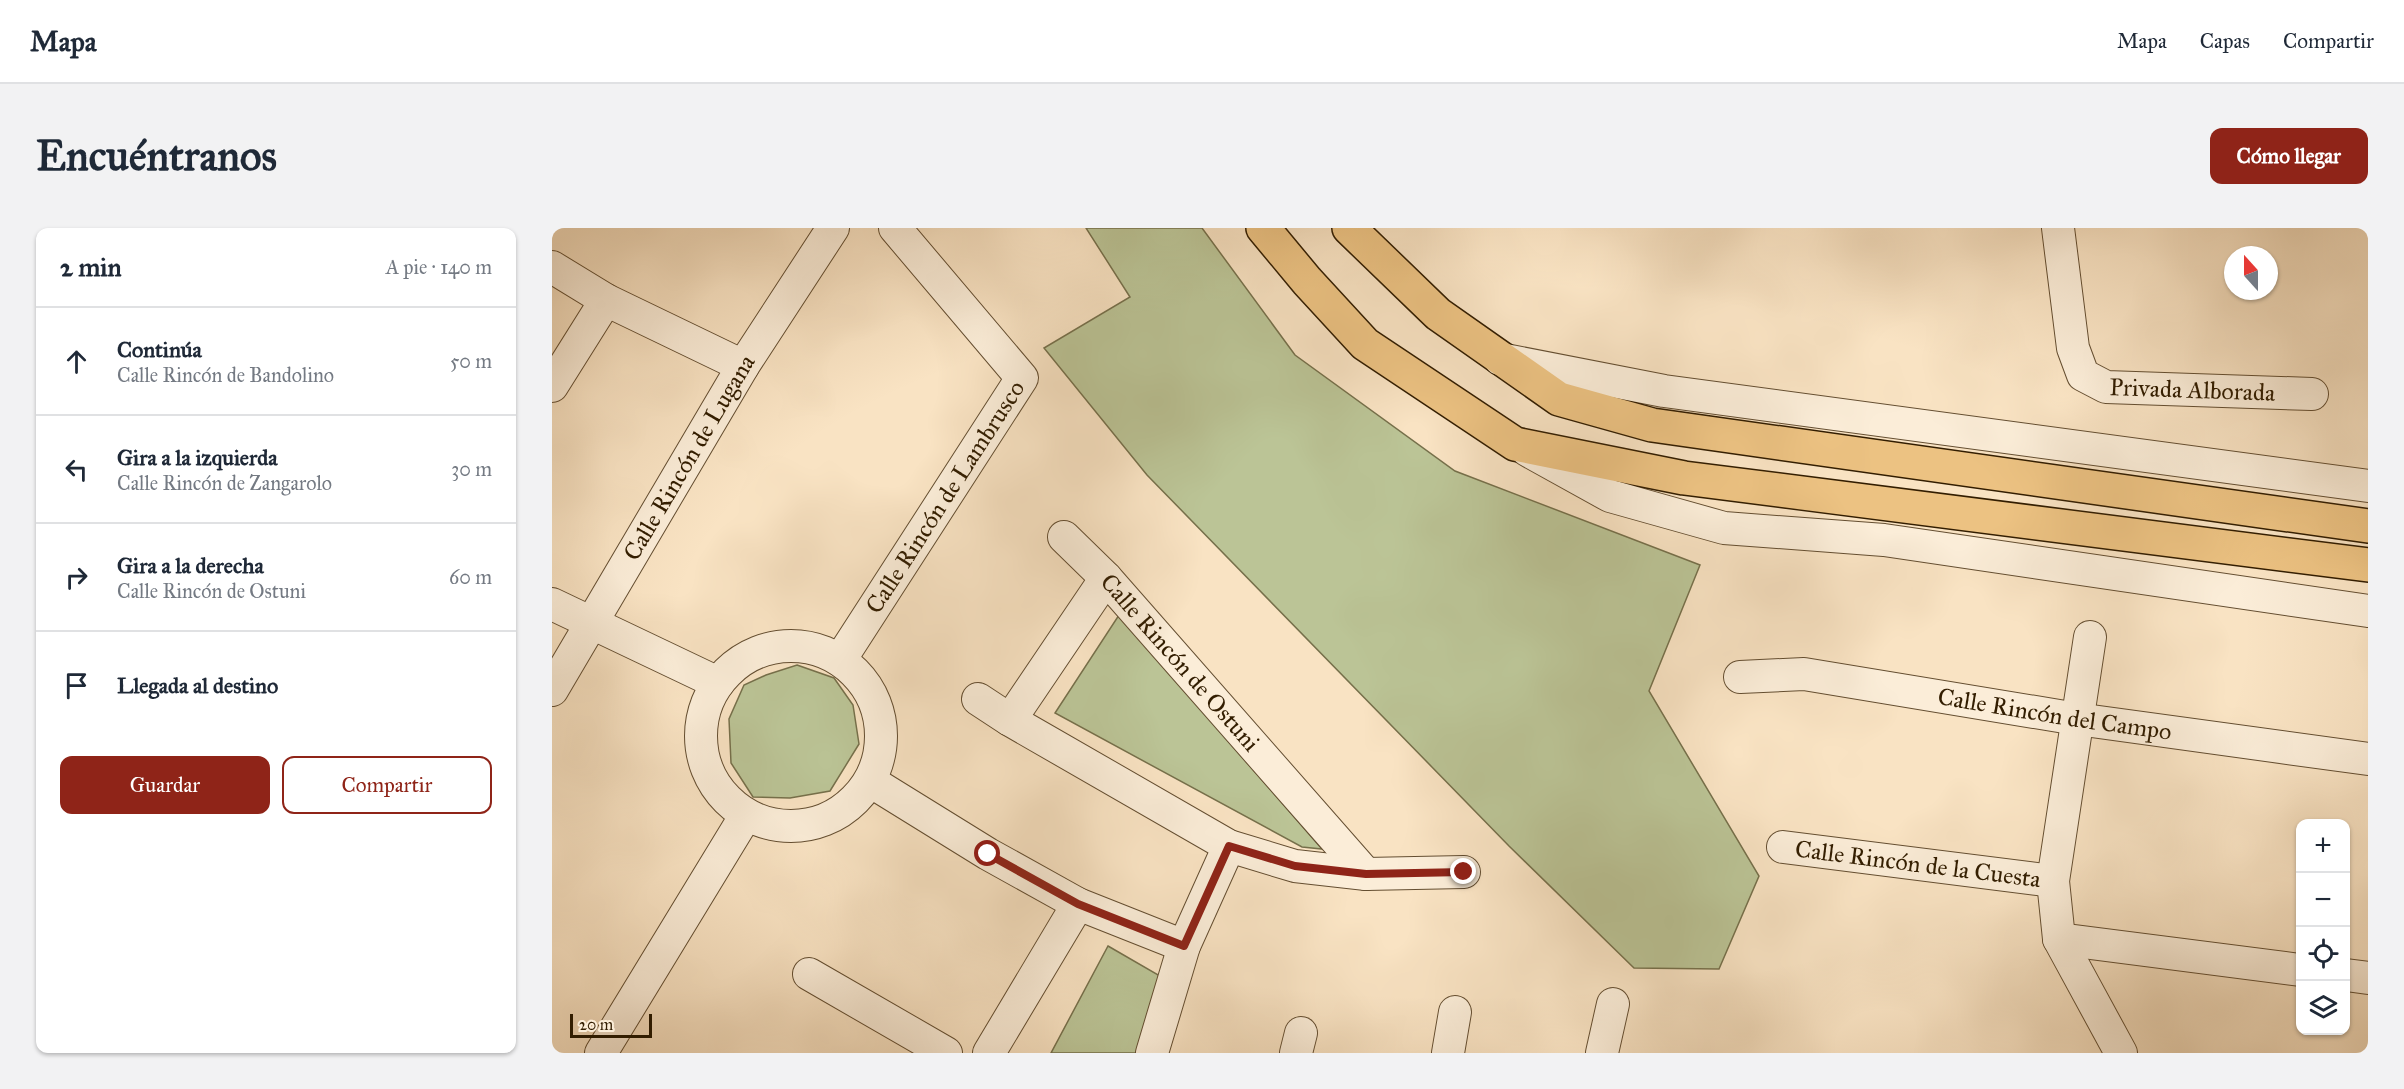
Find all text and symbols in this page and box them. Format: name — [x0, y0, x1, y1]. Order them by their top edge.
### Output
text: Mapa — [30, 24, 97, 59]
text: Mapa — [2117, 28, 2167, 54]
text: Capas — [2200, 28, 2250, 54]
text: Compartir — [2283, 28, 2374, 54]
button: Cómo llegar — [2210, 128, 2368, 184]
text: Encuéntranos — [36, 130, 277, 182]
north arrow — [2224, 246, 2278, 300]
text: 2 min — [60, 251, 121, 283]
text: A pie · 140 m — [386, 255, 492, 279]
text: Continúa — [117, 336, 202, 363]
icon: ahead — [60, 345, 93, 378]
street label: Calle Rincón de Lugana — [617, 348, 762, 566]
text: 50 m — [450, 349, 492, 373]
text: Calle Rincón de Bandolino — [117, 363, 334, 387]
street label: Privada Alborada — [2109, 372, 2277, 408]
street label: Calle Rincón de Lambrusco — [859, 375, 1031, 619]
text: Gira a la izquierda — [117, 444, 278, 471]
icon: left — [60, 453, 93, 486]
text: 30 m — [451, 457, 492, 481]
text: Calle Rincón de Zangarolo — [117, 471, 332, 495]
text: Gira a la derecha — [117, 552, 264, 579]
icon: right — [60, 561, 93, 594]
text: 60 m — [449, 565, 492, 589]
street label: Calle Rincón de Ostuni — [1094, 567, 1266, 758]
text: Calle Rincón de Ostuni — [117, 579, 306, 603]
icon: arrive — [60, 669, 93, 702]
text: Llegada al destino — [117, 672, 278, 699]
street label: Calle Rincón del Campo — [1936, 681, 2174, 747]
button: Guardar — [60, 756, 270, 814]
button: Compartir — [282, 756, 492, 814]
map controls — [2296, 819, 2350, 1035]
button: + — [2296, 819, 2350, 873]
street label: Calle Rincón de la Cuesta — [1793, 834, 2043, 894]
route start — [974, 840, 1000, 866]
route end — [1450, 858, 1476, 884]
button: − — [2296, 873, 2350, 927]
button: locate — [2296, 927, 2350, 981]
button: layers — [2296, 981, 2350, 1035]
scale bar — [570, 1011, 652, 1038]
text: 20 m — [579, 1015, 613, 1034]

